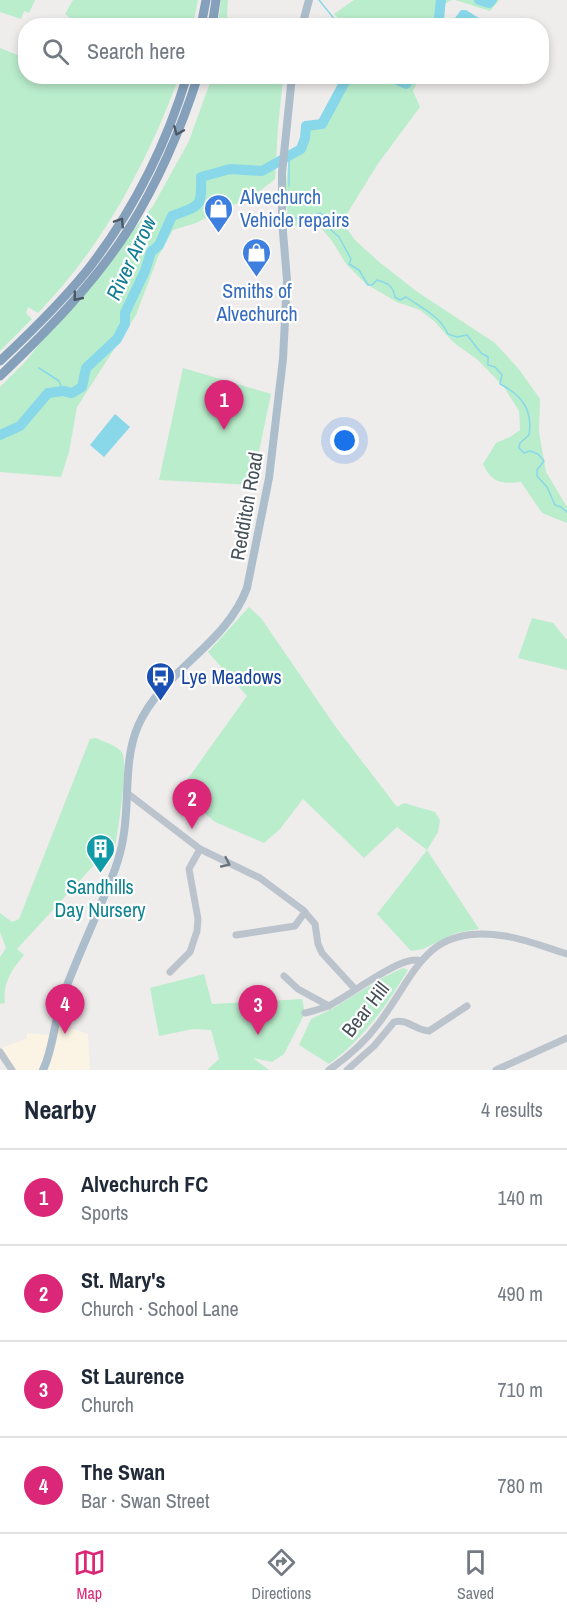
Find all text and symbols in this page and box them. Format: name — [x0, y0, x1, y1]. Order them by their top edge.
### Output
search box — [18, 18, 549, 84]
icon: search — [39, 35, 72, 68]
text: Search here — [87, 36, 185, 66]
one-way arrow — [173, 125, 185, 136]
place label: Alvechurch Vehicle repairs — [239, 183, 349, 233]
shop icon: Alvechurch Vehicle repairs — [203, 192, 235, 234]
water label: River Arrow — [99, 210, 164, 305]
one-way arrow — [113, 218, 124, 229]
shop icon: Smiths of Alvechurch — [241, 236, 273, 278]
place label: Smiths of Alvechurch — [215, 277, 298, 327]
one-way arrow — [73, 290, 84, 301]
pin: 1 — [204, 380, 244, 430]
your location — [330, 426, 359, 455]
street label: Redditch Road — [223, 450, 269, 562]
bus stop icon: Lye Meadows — [144, 660, 176, 702]
place label: Lye Meadows — [181, 663, 282, 690]
pin: 2 — [172, 780, 212, 829]
building icon: Sandhills Day Nursery — [84, 832, 116, 874]
one-way arrow — [219, 856, 230, 868]
place label: Sandhills Day Nursery — [54, 873, 146, 923]
street label: Bear Hill — [335, 976, 395, 1042]
pin: 4 — [46, 984, 84, 1034]
pin: 3 — [238, 986, 278, 1035]
text: Nearby — [24, 1092, 96, 1127]
text: 4 results — [481, 1096, 543, 1123]
text: Alvechurch FC — [81, 1169, 208, 1199]
text: 1 — [39, 1184, 48, 1211]
text: 140 m — [497, 1184, 543, 1211]
text: Sports — [81, 1199, 128, 1226]
text: St. Mary's — [81, 1265, 166, 1295]
text: 2 — [39, 1280, 48, 1307]
text: 490 m — [497, 1280, 543, 1307]
text: Church · School Lane — [81, 1295, 239, 1322]
text: St Laurence — [81, 1361, 184, 1391]
text: 3 — [39, 1376, 48, 1403]
text: 710 m — [497, 1376, 543, 1403]
text: Church — [81, 1391, 134, 1418]
text: The Swan — [81, 1457, 165, 1487]
text: 4 — [39, 1472, 48, 1499]
text: 780 m — [497, 1472, 543, 1499]
text: Bar · Swan Street — [81, 1487, 210, 1514]
tab: Map — [73, 1546, 106, 1604]
tab: Directions — [251, 1546, 311, 1604]
tab: Saved — [457, 1546, 494, 1604]

